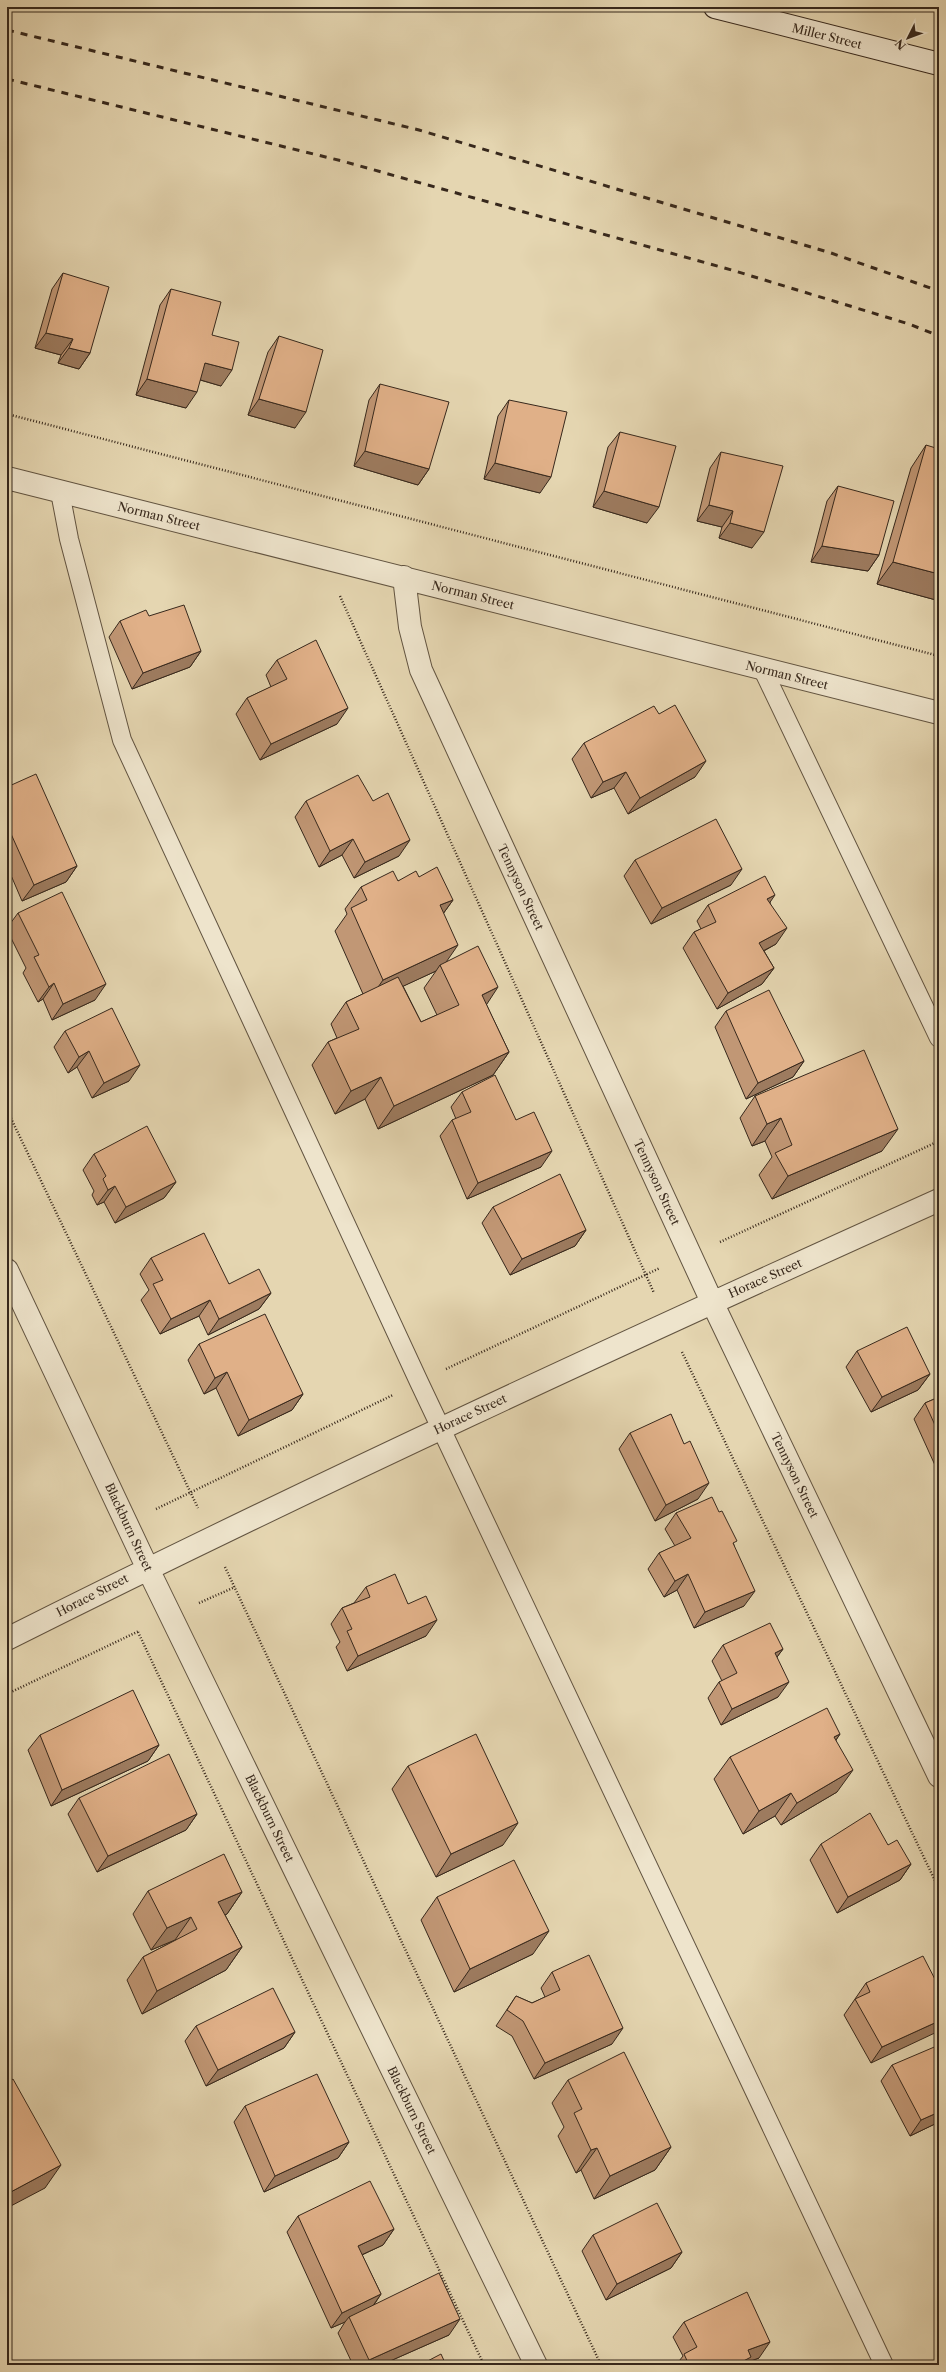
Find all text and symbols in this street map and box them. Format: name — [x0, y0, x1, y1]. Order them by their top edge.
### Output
north arrow — [888, 18, 928, 58]
street label: Miller Street — [790, 20, 864, 52]
text: N — [892, 36, 909, 53]
street label: Norman Street — [116, 499, 202, 534]
street label: Norman Street — [430, 578, 516, 613]
street label: Norman Street — [744, 658, 830, 693]
street label: Tennyson Street — [495, 842, 548, 933]
street label: Tennyson Street — [631, 1137, 684, 1228]
street label: Horace Street — [726, 1255, 805, 1301]
street label: Horace Street — [431, 1390, 510, 1437]
street label: Tennyson Street — [768, 1430, 822, 1521]
street label: Blackburn Street — [102, 1480, 156, 1574]
street label: Horace Street — [53, 1570, 131, 1620]
street label: Blackburn Street — [242, 1772, 298, 1865]
street label: Blackburn Street — [384, 2064, 440, 2157]

